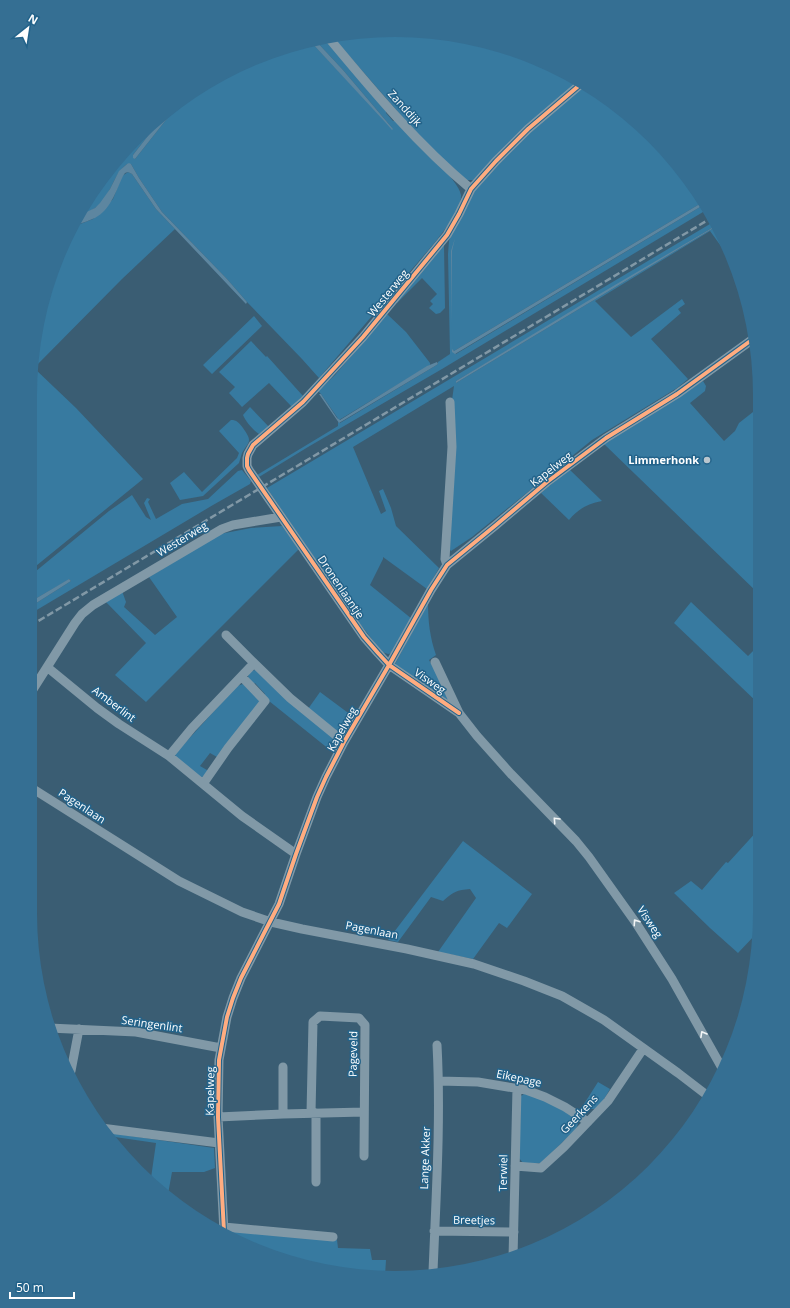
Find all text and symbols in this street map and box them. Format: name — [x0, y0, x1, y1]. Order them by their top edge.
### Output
north arrow — [8, 8, 48, 48]
text: N — [26, 10, 41, 28]
street label: Zanddijk — [385, 86, 426, 129]
street label: Westerweg — [364, 266, 411, 319]
street label: Kapelweg — [527, 448, 575, 490]
place label: Limmerhonk — [628, 452, 699, 467]
marker: Limmerhonk — [702, 455, 712, 465]
street label: Westerweg — [154, 517, 210, 560]
street label: Dronenlaantje — [315, 552, 368, 621]
street label: Visweg — [412, 664, 449, 697]
street label: Amberlint — [90, 682, 139, 725]
street label: Kapelweg — [323, 704, 360, 754]
street label: Pagenlaan — [56, 785, 109, 826]
one-way arrow — [553, 817, 561, 825]
street label: Visweg — [634, 903, 666, 941]
street label: Pagenlaan — [344, 917, 400, 942]
one-way arrow — [634, 920, 641, 927]
street label: Seringenlint — [121, 1012, 184, 1035]
street label: Pageveld — [345, 1031, 360, 1077]
one-way arrow — [700, 1031, 708, 1038]
street label: Eikepage — [495, 1065, 543, 1090]
street label: Kapelweg — [202, 1066, 217, 1116]
street label: Geerkens — [557, 1091, 601, 1137]
street label: Lange Akker — [416, 1126, 433, 1190]
street label: Terwiel — [495, 1154, 510, 1192]
street label: Breetjes — [453, 1212, 495, 1227]
scale bar — [10, 1274, 74, 1300]
text: 50 m — [16, 1279, 44, 1296]

